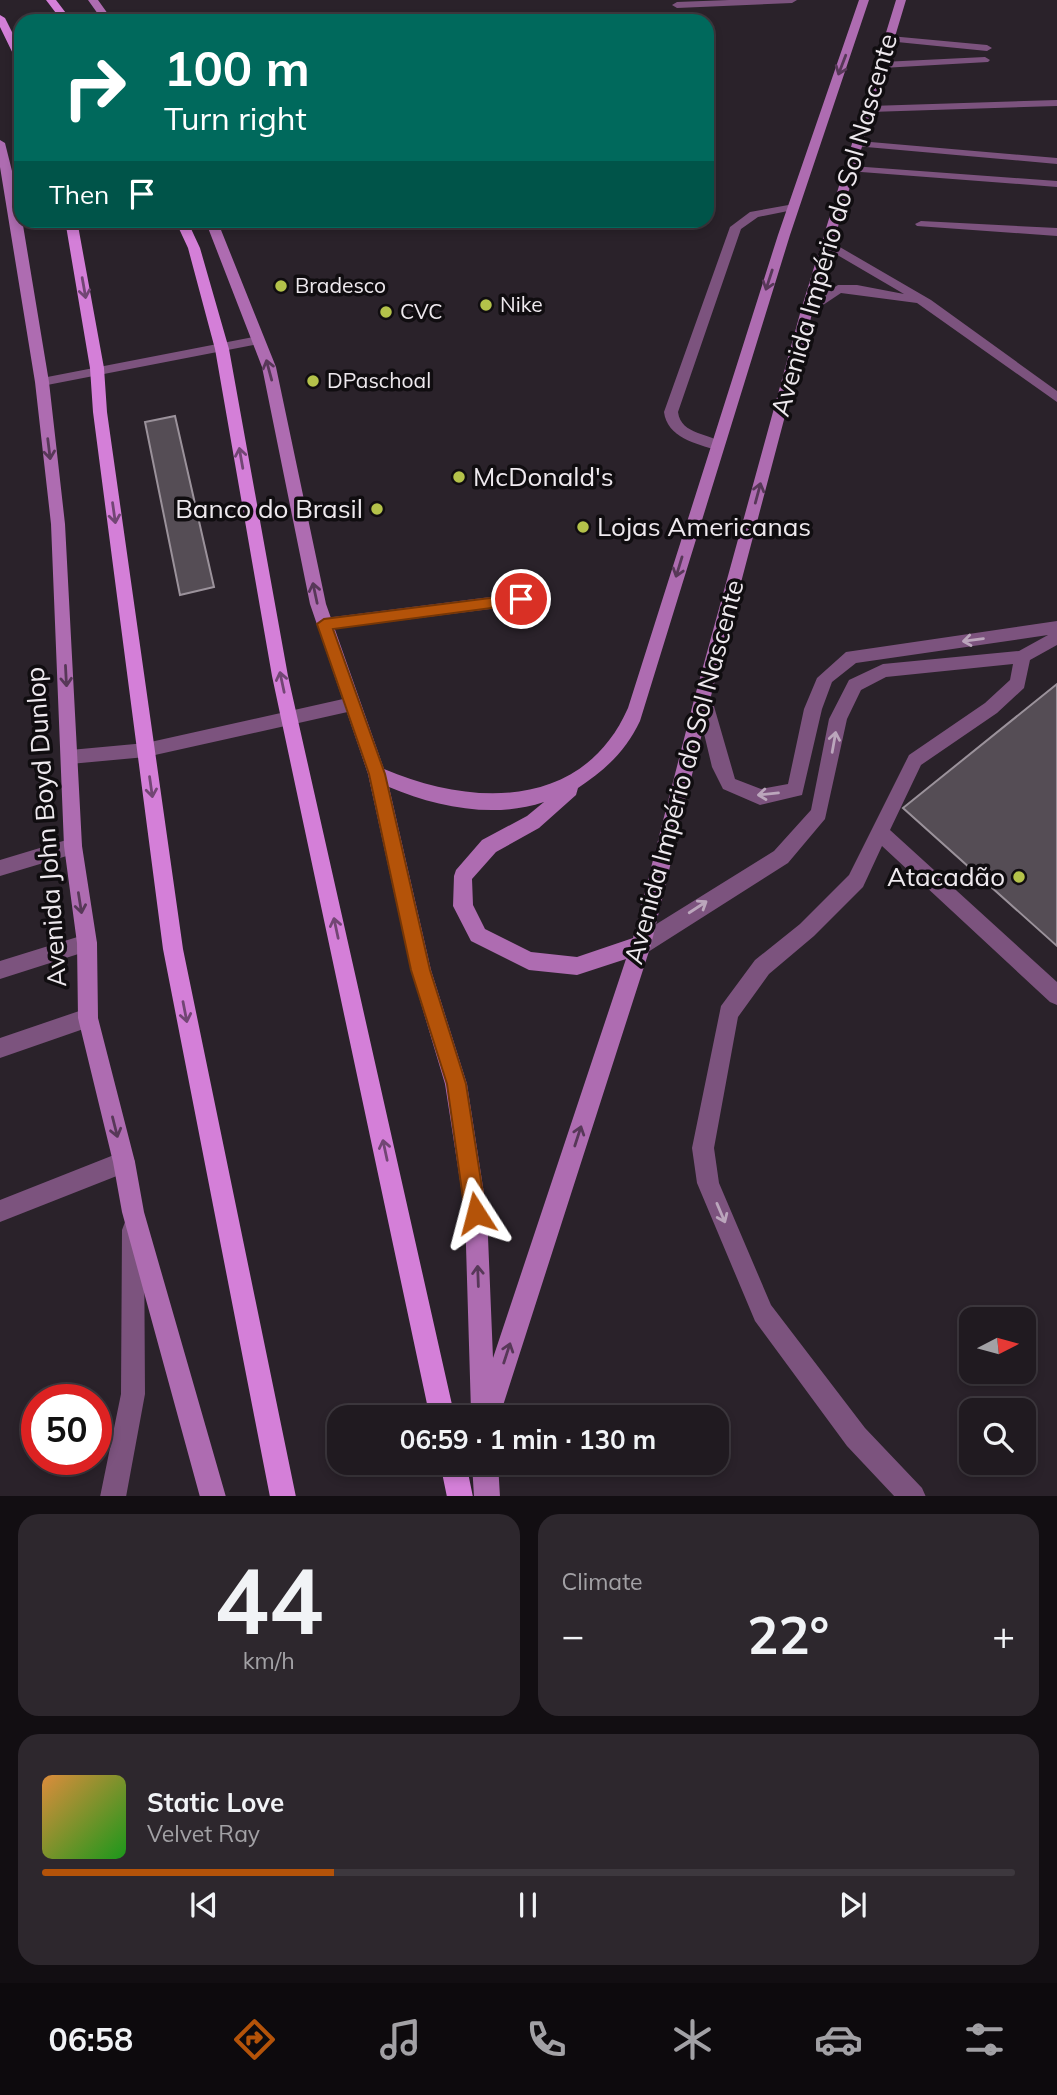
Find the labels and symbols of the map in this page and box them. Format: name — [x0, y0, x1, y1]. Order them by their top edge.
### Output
street label: Avenida Império do Sol Nascente — [763, 30, 904, 420]
one-way arrow — [835, 53, 848, 75]
one-way arrow — [762, 269, 775, 291]
place label: Bradesco — [295, 272, 386, 298]
one-way arrow — [77, 276, 91, 299]
marker: Bradesco — [273, 278, 289, 294]
place label: Nike — [500, 291, 543, 317]
marker: Nike — [478, 297, 494, 313]
place label: CVC — [400, 298, 443, 324]
marker: CVC — [378, 304, 394, 320]
one-way arrow — [262, 360, 275, 382]
place label: DPaschoal — [327, 367, 431, 393]
marker: DPaschoal — [305, 373, 321, 389]
one-way arrow — [43, 438, 56, 460]
one-way arrow — [234, 447, 247, 470]
place label: McDonald's — [473, 460, 614, 493]
marker: McDonald's — [451, 469, 467, 485]
one-way arrow — [752, 482, 765, 505]
place label: Banco do Brasil — [175, 492, 363, 525]
one-way arrow — [107, 501, 120, 524]
marker: Banco do Brasil — [369, 501, 385, 517]
place label: Lojas Americanas — [597, 510, 811, 543]
marker: Lojas Americanas — [575, 519, 591, 535]
one-way arrow — [672, 556, 685, 578]
pin — [491, 569, 551, 629]
street label: Avenida Império do Sol Nascente — [616, 576, 751, 968]
one-way arrow — [308, 582, 322, 605]
one-way arrow — [962, 634, 985, 647]
one-way arrow — [59, 664, 72, 687]
street label: Avenida John Boyd Dunlop — [18, 666, 73, 988]
one-way arrow — [274, 671, 288, 694]
one-way arrow — [828, 731, 841, 754]
one-way arrow — [144, 775, 157, 798]
one-way arrow — [757, 788, 780, 801]
place label: Atacadão — [887, 860, 1005, 893]
marker: Atacadão — [1011, 869, 1027, 885]
one-way arrow — [74, 891, 87, 914]
one-way arrow — [688, 900, 708, 914]
one-way arrow — [329, 917, 343, 940]
one-way arrow — [179, 1000, 193, 1023]
one-way arrow — [109, 1115, 122, 1138]
one-way arrow — [573, 1126, 585, 1148]
one-way arrow — [378, 1139, 392, 1162]
position arrow — [439, 1176, 513, 1250]
one-way arrow — [715, 1202, 728, 1223]
one-way arrow — [471, 1265, 485, 1288]
north arrow — [959, 1307, 1036, 1384]
one-way arrow — [502, 1342, 514, 1364]
speed limit sign: 50 — [21, 1384, 112, 1475]

